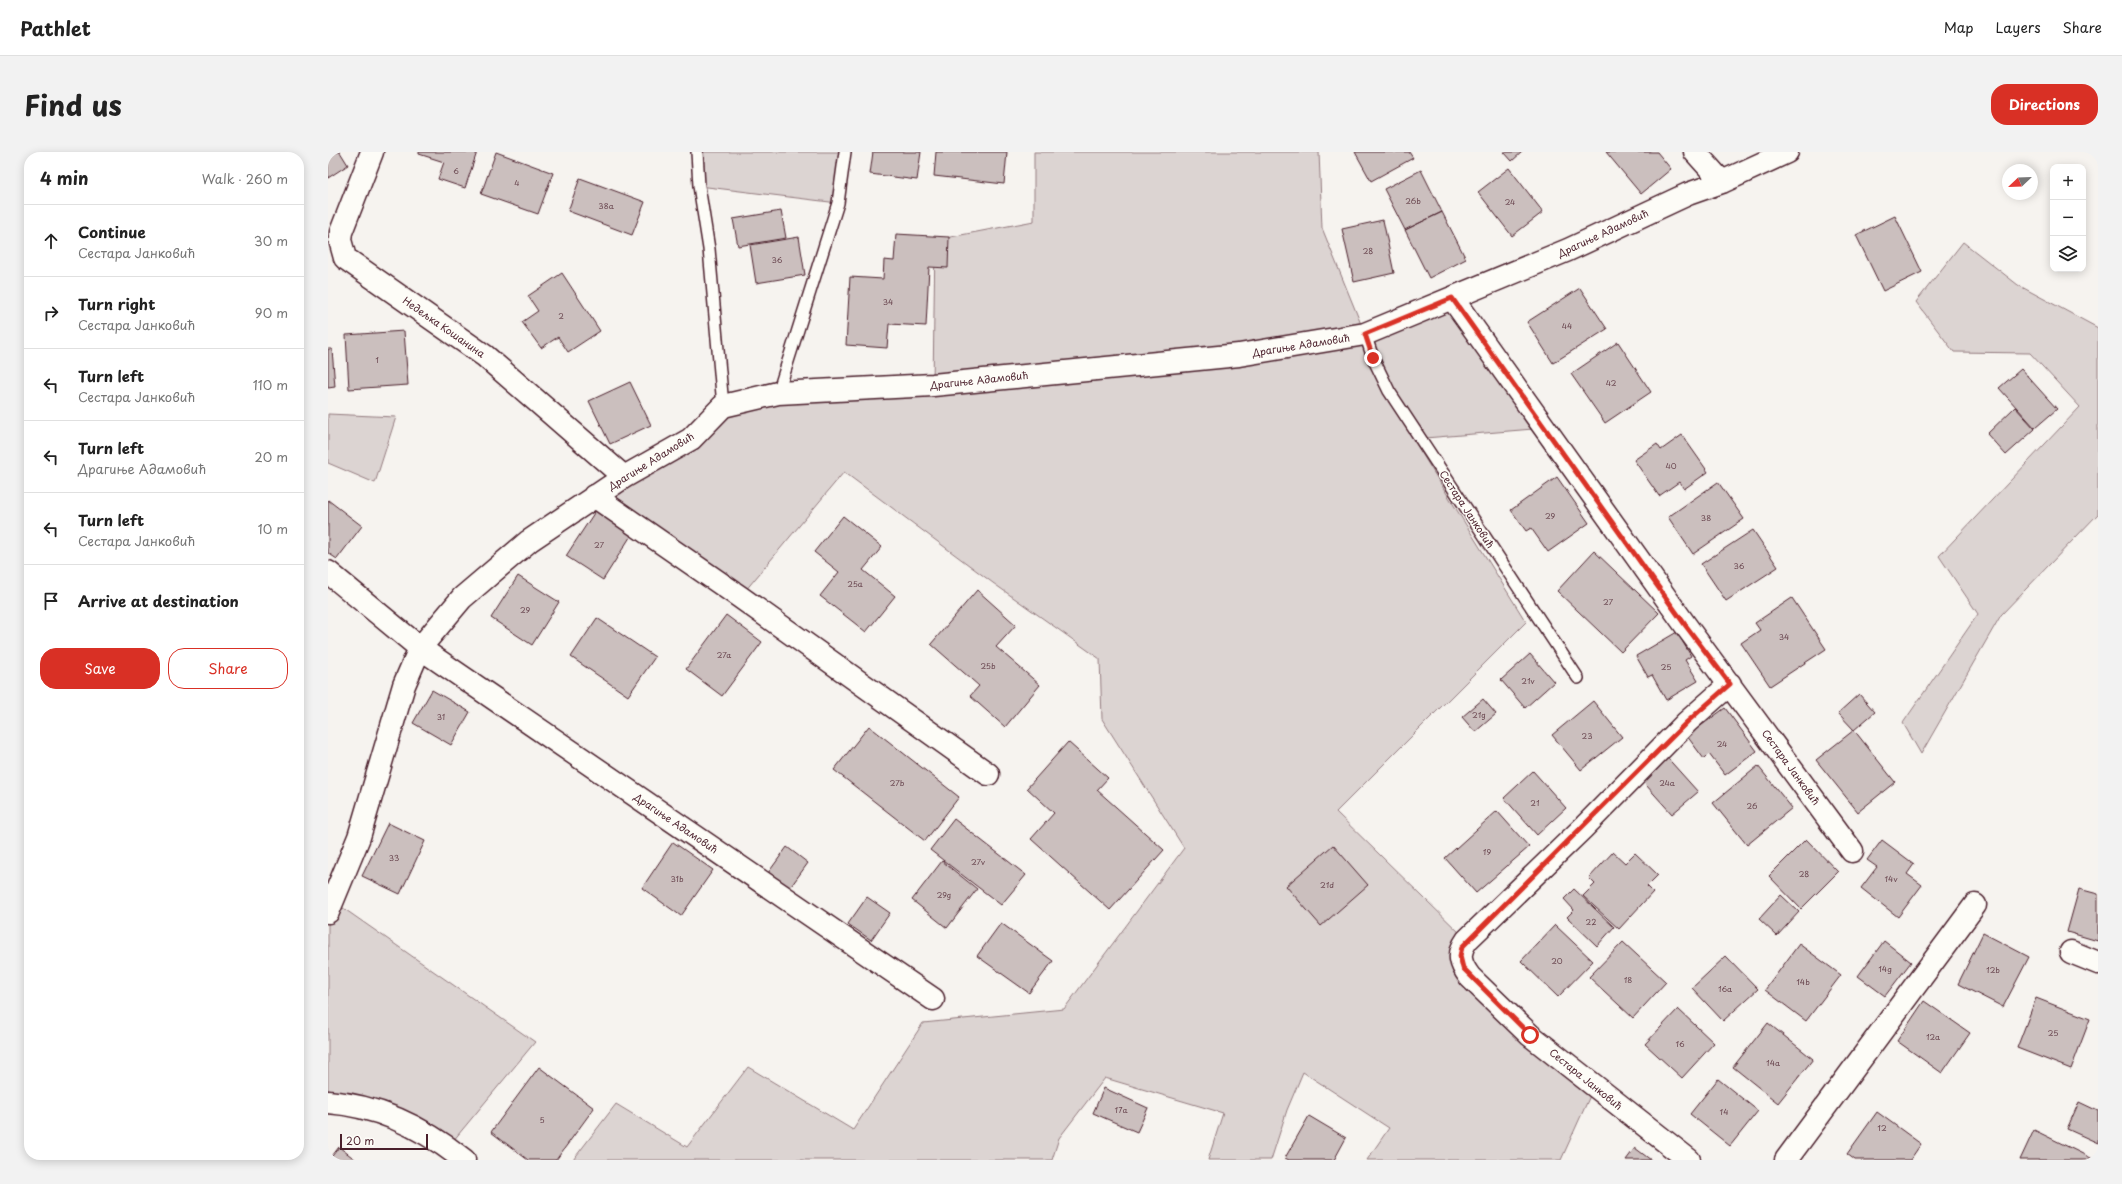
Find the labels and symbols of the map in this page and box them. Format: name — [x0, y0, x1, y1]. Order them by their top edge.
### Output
north arrow — [2002, 164, 2038, 200]
house number: 6 — [453, 165, 459, 177]
house number: 4 — [514, 177, 520, 189]
house number: 26b — [1405, 195, 1421, 207]
house number: 24 — [1505, 196, 1515, 208]
house number: 38a — [598, 200, 614, 212]
street label: Драгиње Адамовић — [1554, 205, 1651, 261]
house number: 28 — [1363, 245, 1373, 257]
house number: 36 — [772, 254, 783, 266]
street label: Недељка Кошанина — [400, 293, 489, 361]
house number: 34 — [883, 296, 893, 308]
house number: 2 — [558, 310, 564, 322]
house number: 44 — [1562, 320, 1572, 332]
street label: Драгиње Адамовић — [1250, 329, 1351, 360]
route end — [1364, 349, 1382, 367]
house number: 1 — [375, 354, 379, 366]
street label: Драгиње Адамовић — [928, 367, 1029, 392]
house number: 42 — [1606, 377, 1617, 389]
street label: Драгиње Адамовић — [604, 428, 696, 494]
house number: 40 — [1665, 460, 1677, 472]
street label: Сестара Јанковић — [1437, 467, 1498, 551]
house number: 29 — [1545, 510, 1555, 522]
house number: 38 — [1701, 512, 1711, 524]
house number: 27 — [594, 539, 604, 551]
house number: 36 — [1734, 560, 1745, 572]
house number: 25a — [847, 578, 863, 590]
house number: 27 — [1603, 596, 1613, 608]
house number: 29 — [520, 604, 530, 616]
house number: 34 — [1779, 631, 1789, 643]
house number: 27a — [717, 649, 731, 661]
house number: 25b — [980, 660, 996, 672]
house number: 25 — [1661, 661, 1671, 673]
house number: 21v — [1521, 675, 1535, 687]
house number: 21g — [1472, 709, 1486, 721]
house number: 31 — [437, 711, 445, 723]
street label: Сестара Јанковић — [1759, 726, 1824, 808]
house number: 23 — [1582, 730, 1592, 742]
house number: 24 — [1717, 738, 1727, 750]
house number: 27b — [890, 777, 905, 789]
house number: 24a — [1659, 777, 1675, 789]
street label: Драгиње Адамовић — [630, 788, 721, 856]
house number: 21 — [1530, 797, 1540, 809]
house number: 26 — [1747, 800, 1758, 812]
house number: 19 — [1483, 846, 1491, 858]
house number: 33 — [389, 852, 399, 864]
house number: 27v — [971, 856, 985, 868]
house number: 28 — [1799, 868, 1809, 880]
house number: 31b — [671, 873, 684, 885]
house number: 14v — [1885, 873, 1897, 885]
house number: 21d — [1320, 879, 1334, 891]
house number: 29g — [937, 889, 951, 901]
house number: 22 — [1586, 916, 1596, 928]
house number: 20 — [1551, 955, 1563, 967]
house number: 14g — [1878, 963, 1892, 975]
house number: 12b — [1986, 964, 2000, 976]
house number: 18 — [1624, 974, 1632, 986]
house number: 14b — [1796, 976, 1810, 988]
house number: 16a — [1718, 983, 1732, 995]
route start — [1521, 1026, 1539, 1044]
house number: 25 — [2048, 1027, 2058, 1039]
house number: 12a — [1926, 1031, 1940, 1043]
house number: 16 — [1675, 1038, 1685, 1050]
street label: Сестара Јанковић — [1547, 1044, 1626, 1113]
house number: 14a — [1766, 1057, 1780, 1069]
house number: 17a — [1115, 1104, 1127, 1116]
house number: 14 — [1720, 1106, 1728, 1118]
house number: 5 — [539, 1114, 545, 1126]
house number: 12 — [1877, 1122, 1887, 1134]
scale bar — [340, 1132, 428, 1151]

